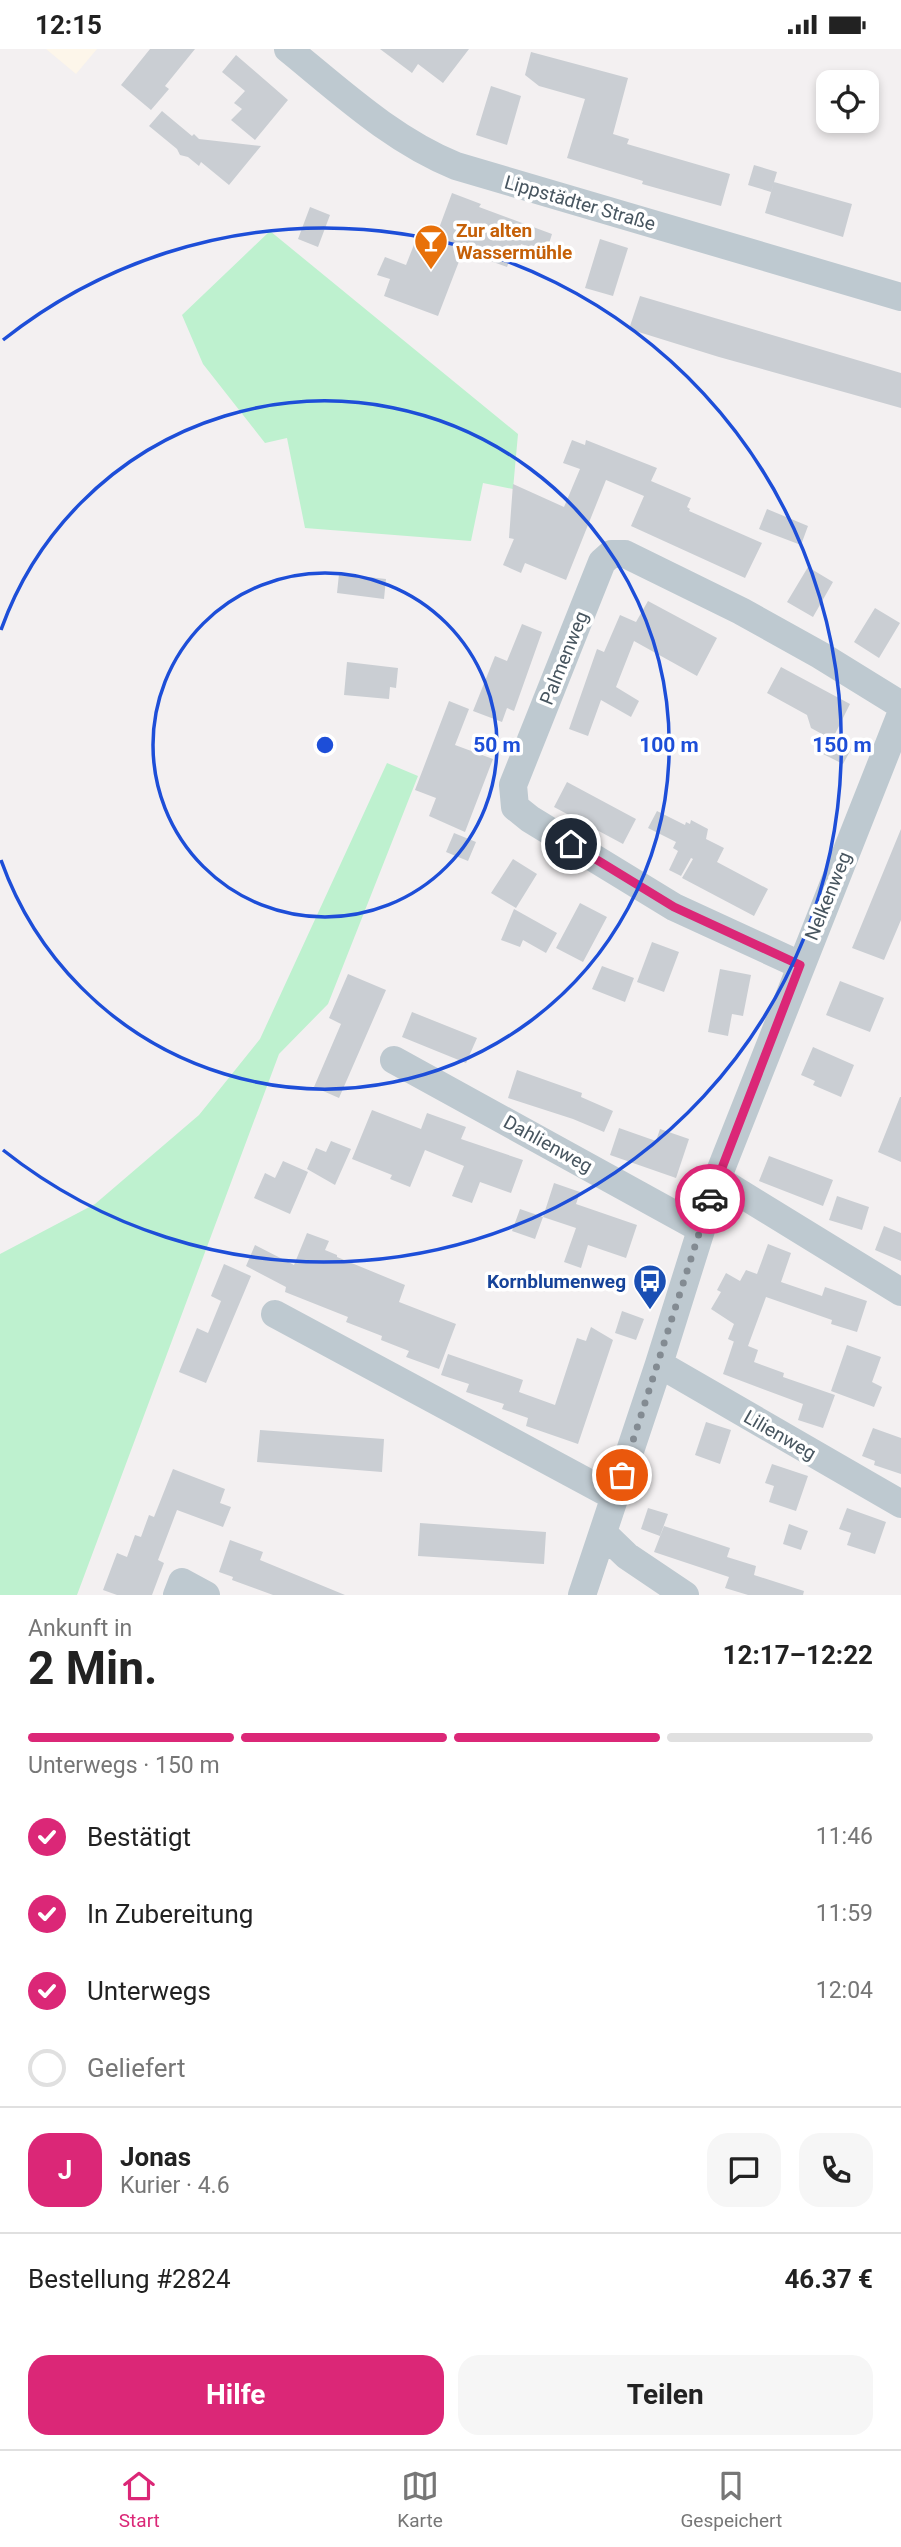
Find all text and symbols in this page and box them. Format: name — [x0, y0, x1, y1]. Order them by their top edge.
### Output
text: 12:15 — [35, 10, 102, 40]
map controls — [816, 70, 879, 133]
button: locate — [816, 70, 879, 133]
street label: Lippstädter Straße — [502, 170, 658, 236]
place label: Zur alten Wassermühle — [456, 219, 572, 264]
bar icon: Zur alten Wassermühle — [412, 222, 450, 271]
street label: Palmenweg — [535, 608, 593, 708]
centre of rings — [313, 733, 337, 757]
text: 50 m — [473, 733, 521, 757]
text: 100 m — [639, 733, 699, 757]
text: 150 m — [812, 733, 872, 757]
pin — [541, 814, 601, 874]
icon: home — [552, 825, 590, 863]
street label: Nelkenweg — [800, 848, 856, 944]
street label: Dahlienweg — [500, 1110, 596, 1178]
courier — [675, 1164, 745, 1234]
icon: car — [691, 1180, 729, 1218]
bus stop icon: Kornblumenweg — [631, 1262, 669, 1311]
place label: Kornblumenweg — [487, 1270, 626, 1293]
street label: Lilienweg — [740, 1405, 820, 1465]
pin — [592, 1445, 652, 1505]
icon: bag — [603, 1456, 641, 1494]
text: Ankunft in — [28, 1615, 132, 1642]
text: 12:17–12:22 — [723, 1640, 873, 1670]
text: 2 Min. — [28, 1641, 157, 1695]
text: Unterwegs · 150 m — [28, 1752, 220, 1779]
icon: check — [28, 1818, 66, 1856]
text: Bestätigt — [87, 1822, 191, 1852]
text: 11:46 — [816, 1823, 873, 1850]
icon: check — [28, 1895, 66, 1933]
text: In Zubereitung — [87, 1899, 253, 1929]
text: 11:59 — [816, 1900, 873, 1927]
icon: check — [28, 1972, 66, 2010]
text: Unterwegs — [87, 1976, 211, 2006]
text: 12:04 — [816, 1977, 873, 2004]
text: Geliefert — [87, 2053, 185, 2083]
button: chat — [707, 2133, 781, 2207]
button: phone — [799, 2133, 873, 2207]
text: Jonas — [120, 2142, 191, 2172]
text: J — [58, 2155, 72, 2185]
text: Kurier · 4.6 — [120, 2172, 230, 2199]
text: Bestellung #2824 — [28, 2264, 231, 2294]
text: 46.37 € — [784, 2264, 873, 2294]
button: Hilfe — [28, 2355, 444, 2435]
button: Teilen — [458, 2355, 873, 2435]
tab: Start — [119, 2467, 160, 2532]
tab: Karte — [397, 2467, 443, 2532]
tab: Gespeichert — [680, 2467, 782, 2532]

